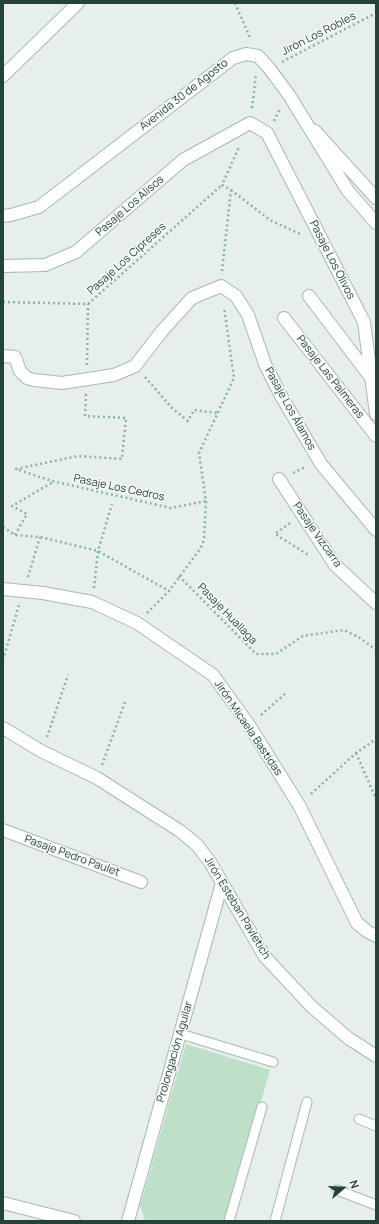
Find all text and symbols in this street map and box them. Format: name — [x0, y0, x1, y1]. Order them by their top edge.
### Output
street label: Jirón Los Robles — [280, 10, 358, 58]
street label: Avenida 30 de Agosto — [137, 56, 231, 134]
street label: Pasaje Los Alisos — [93, 173, 167, 239]
street label: Pasaje Los Olivos — [306, 218, 358, 302]
street label: Pasaje Los Cipreses — [85, 220, 169, 298]
street label: Pasaje Las Palmeras — [293, 333, 367, 421]
street label: Pasaje Los Álamos — [262, 365, 318, 453]
street label: Pasaje Los Cedros — [72, 472, 166, 504]
street label: Pasaje Vizcarra — [290, 500, 344, 570]
street label: Pasaje Huallaga — [195, 581, 259, 647]
street label: Jirón Micaela Bastidas — [211, 678, 285, 778]
street label: Pasaje Pedro Paulet — [23, 833, 121, 879]
street label: Jirón Esteban Pavletich — [201, 854, 273, 962]
street label: Prolongación Aguilar — [154, 1000, 196, 1104]
north arrow — [323, 1168, 363, 1208]
text: N — [346, 1178, 363, 1190]

